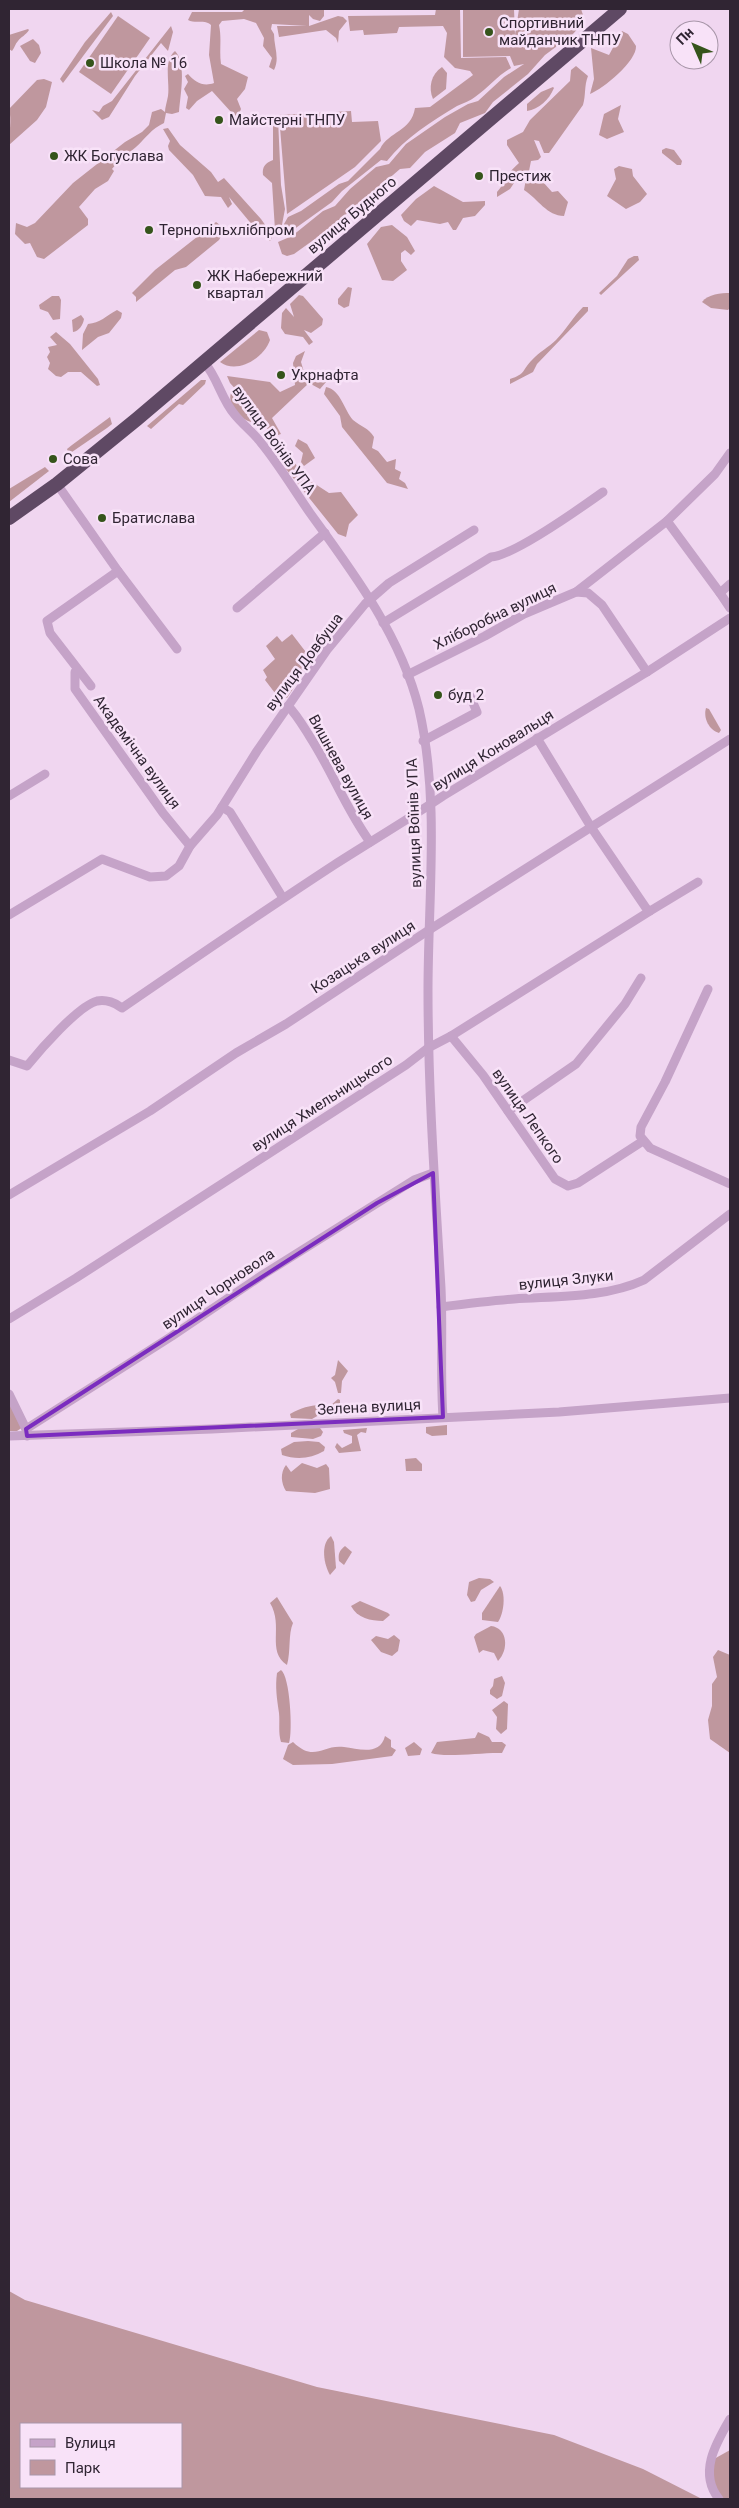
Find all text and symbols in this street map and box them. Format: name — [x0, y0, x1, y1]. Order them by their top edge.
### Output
place label: Спортивний майданчик ТНПУ — [499, 14, 621, 49]
north arrow — [669, 20, 719, 70]
text: Пн — [673, 24, 697, 48]
marker: Спортивний майданчик ТНПУ — [483, 26, 495, 38]
place label: Школа № 16 — [100, 54, 187, 72]
marker: Школа № 16 — [84, 57, 96, 69]
place label: Майстерні ТНПУ — [229, 111, 345, 129]
marker: Майстерні ТНПУ — [213, 114, 225, 126]
place label: ЖК Богуслава — [64, 147, 164, 165]
marker: ЖК Богуслава — [48, 150, 60, 162]
place label: Престиж — [489, 167, 552, 185]
marker: Престиж — [473, 170, 485, 182]
street label: вулиця Будного — [304, 173, 400, 257]
place label: Тернопільхлібпром — [159, 221, 295, 239]
marker: Тернопільхлібпром — [143, 224, 155, 236]
place label: ЖК Набережний квартал — [207, 267, 323, 302]
marker: ЖК Набережний квартал — [191, 279, 203, 291]
place label: Укрнафта — [291, 366, 359, 384]
marker: Укрнафта — [275, 369, 287, 381]
street label: вулиця Воїнів УПА — [229, 382, 320, 498]
place label: Сова — [63, 450, 98, 468]
marker: Сова — [47, 453, 59, 465]
place label: Братислава — [112, 509, 195, 527]
marker: Братислава — [96, 512, 108, 524]
street label: Хліборобна вулиця — [431, 578, 559, 654]
street label: вулиця Довбуша — [261, 610, 347, 714]
place label: буд 2 — [448, 686, 484, 704]
marker: буд 2 — [432, 689, 444, 701]
street label: Академічна вулиця — [90, 692, 184, 812]
street label: вулиця Коновальця — [429, 705, 557, 795]
street label: Вишнева вулиця — [305, 711, 377, 823]
street label: вулиця Воїнів УПА — [403, 758, 425, 888]
street label: Козацька вулиця — [308, 917, 418, 997]
street label: вулиця Хмельницького — [248, 1051, 396, 1155]
street label: вулиця Лепкого — [489, 1065, 567, 1167]
street label: вулиця Чорновола — [158, 1245, 278, 1333]
street label: вулиця Злуки — [518, 1266, 614, 1294]
street label: Зелена вулиця — [317, 1395, 421, 1419]
legend — [20, 2423, 182, 2488]
text: Вулиця — [65, 2434, 116, 2452]
text: Парк — [65, 2459, 100, 2477]

